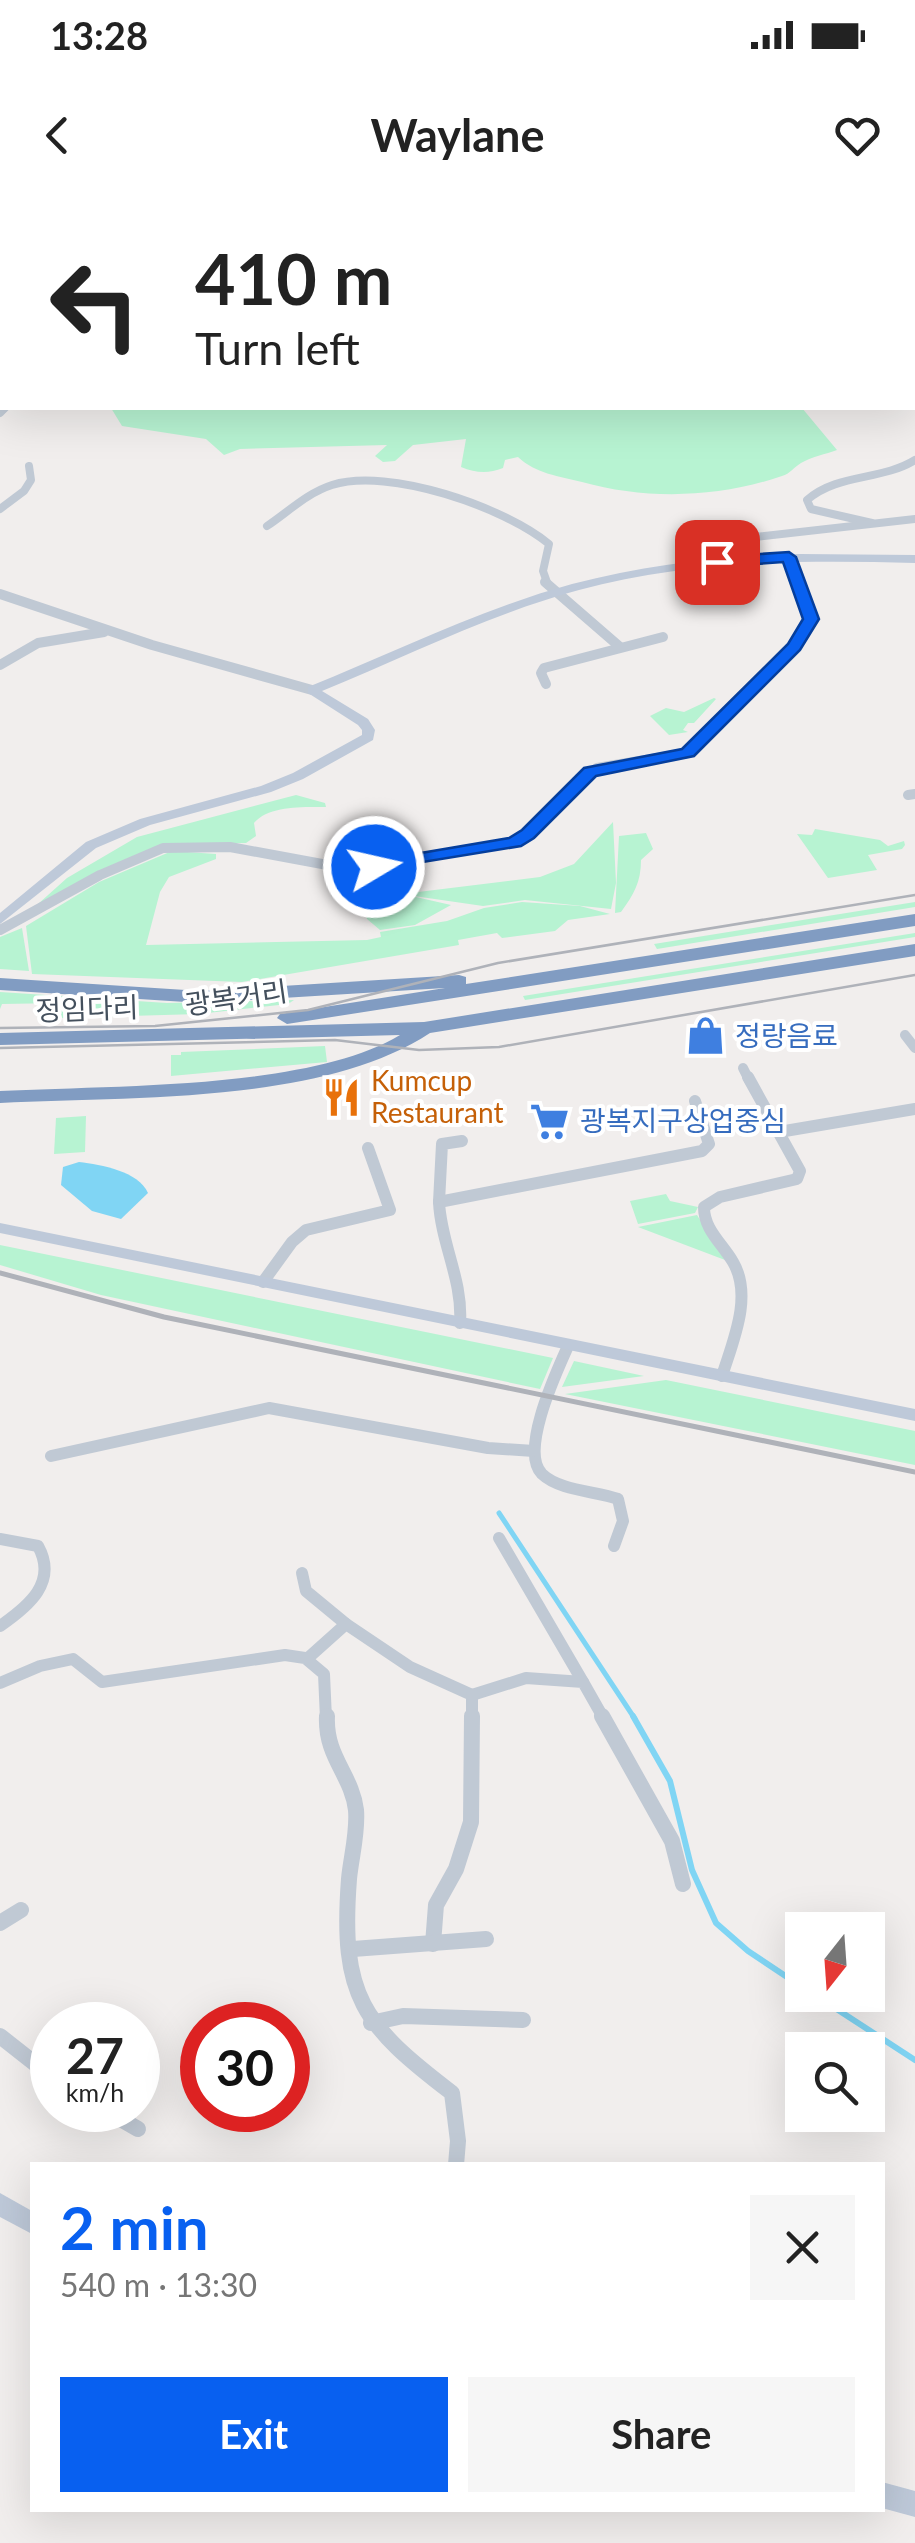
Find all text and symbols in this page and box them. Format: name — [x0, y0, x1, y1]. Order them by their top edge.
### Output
text: 13:28 — [50, 12, 148, 58]
icon: back — [30, 108, 85, 163]
text: Waylane — [371, 108, 544, 162]
icon: heart — [830, 108, 885, 163]
text: 410 m — [195, 236, 392, 320]
icon: left — [30, 240, 160, 370]
text: Turn left — [195, 321, 360, 375]
pin — [675, 520, 760, 605]
icon: arrive — [690, 535, 745, 590]
position arrow — [322, 815, 426, 919]
street label: 광복거리 — [182, 973, 289, 1021]
street label: 정임다리 — [35, 989, 139, 1027]
shop icon: 정랑음료 — [684, 1015, 726, 1057]
place label: 정랑음료 — [735, 1018, 838, 1052]
place label: Kumcup Restaurant — [371, 1063, 503, 1129]
restaurant icon: Kumcup Restaurant — [320, 1076, 362, 1118]
supermarket icon: 광복지구상업중심 — [529, 1100, 571, 1142]
place label: 광복지구상업중심 — [580, 1103, 786, 1137]
north arrow — [785, 1912, 885, 2012]
map controls — [785, 1912, 885, 2132]
speed limit sign: 30 — [180, 2002, 310, 2132]
text: 27 — [66, 2025, 124, 2085]
button: search — [785, 2032, 885, 2132]
text: km/h — [66, 2077, 124, 2107]
text: 2 min — [60, 2191, 209, 2263]
button: close — [750, 2195, 855, 2300]
text: 540 m · 13:30 — [60, 2265, 257, 2304]
button: Exit — [60, 2377, 448, 2492]
button: Share — [468, 2377, 855, 2492]

